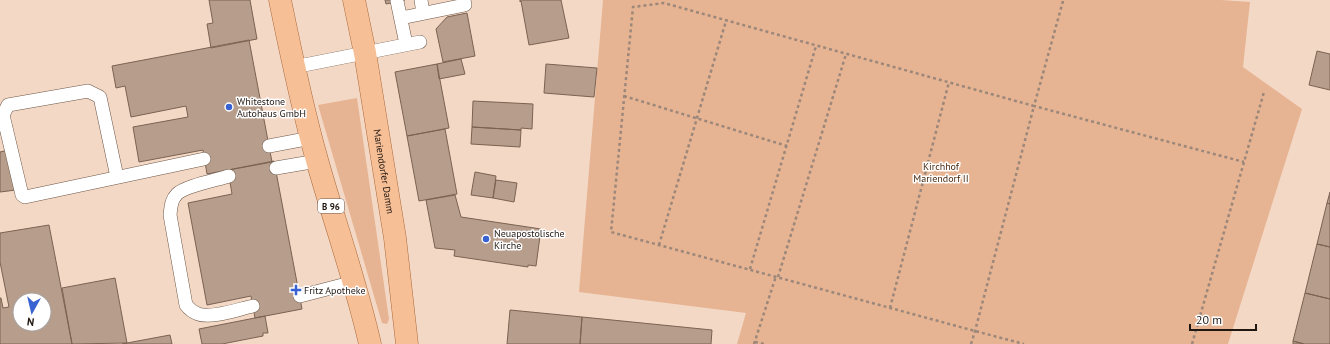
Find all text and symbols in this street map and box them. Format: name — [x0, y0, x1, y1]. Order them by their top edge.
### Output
place label: Whitestone Autohaus GmbH — [237, 95, 306, 120]
marker: Whitestone Autohaus GmbH — [224, 102, 234, 112]
street label: Mariendorfer Damm — [371, 128, 397, 215]
park label: Kirchhof Mariendorf II — [913, 160, 969, 185]
road number: B 96 — [318, 199, 344, 213]
place label: Neuapostolische Kirche — [494, 227, 565, 252]
marker: Neuapostolische Kirche — [481, 234, 491, 244]
place label: Fritz Apotheke — [304, 284, 365, 297]
marker: Fritz Apotheke — [291, 285, 301, 295]
north arrow — [12, 292, 52, 332]
scale bar — [1190, 306, 1256, 332]
text: 20 m — [1196, 312, 1222, 327]
text: N — [26, 314, 35, 329]

